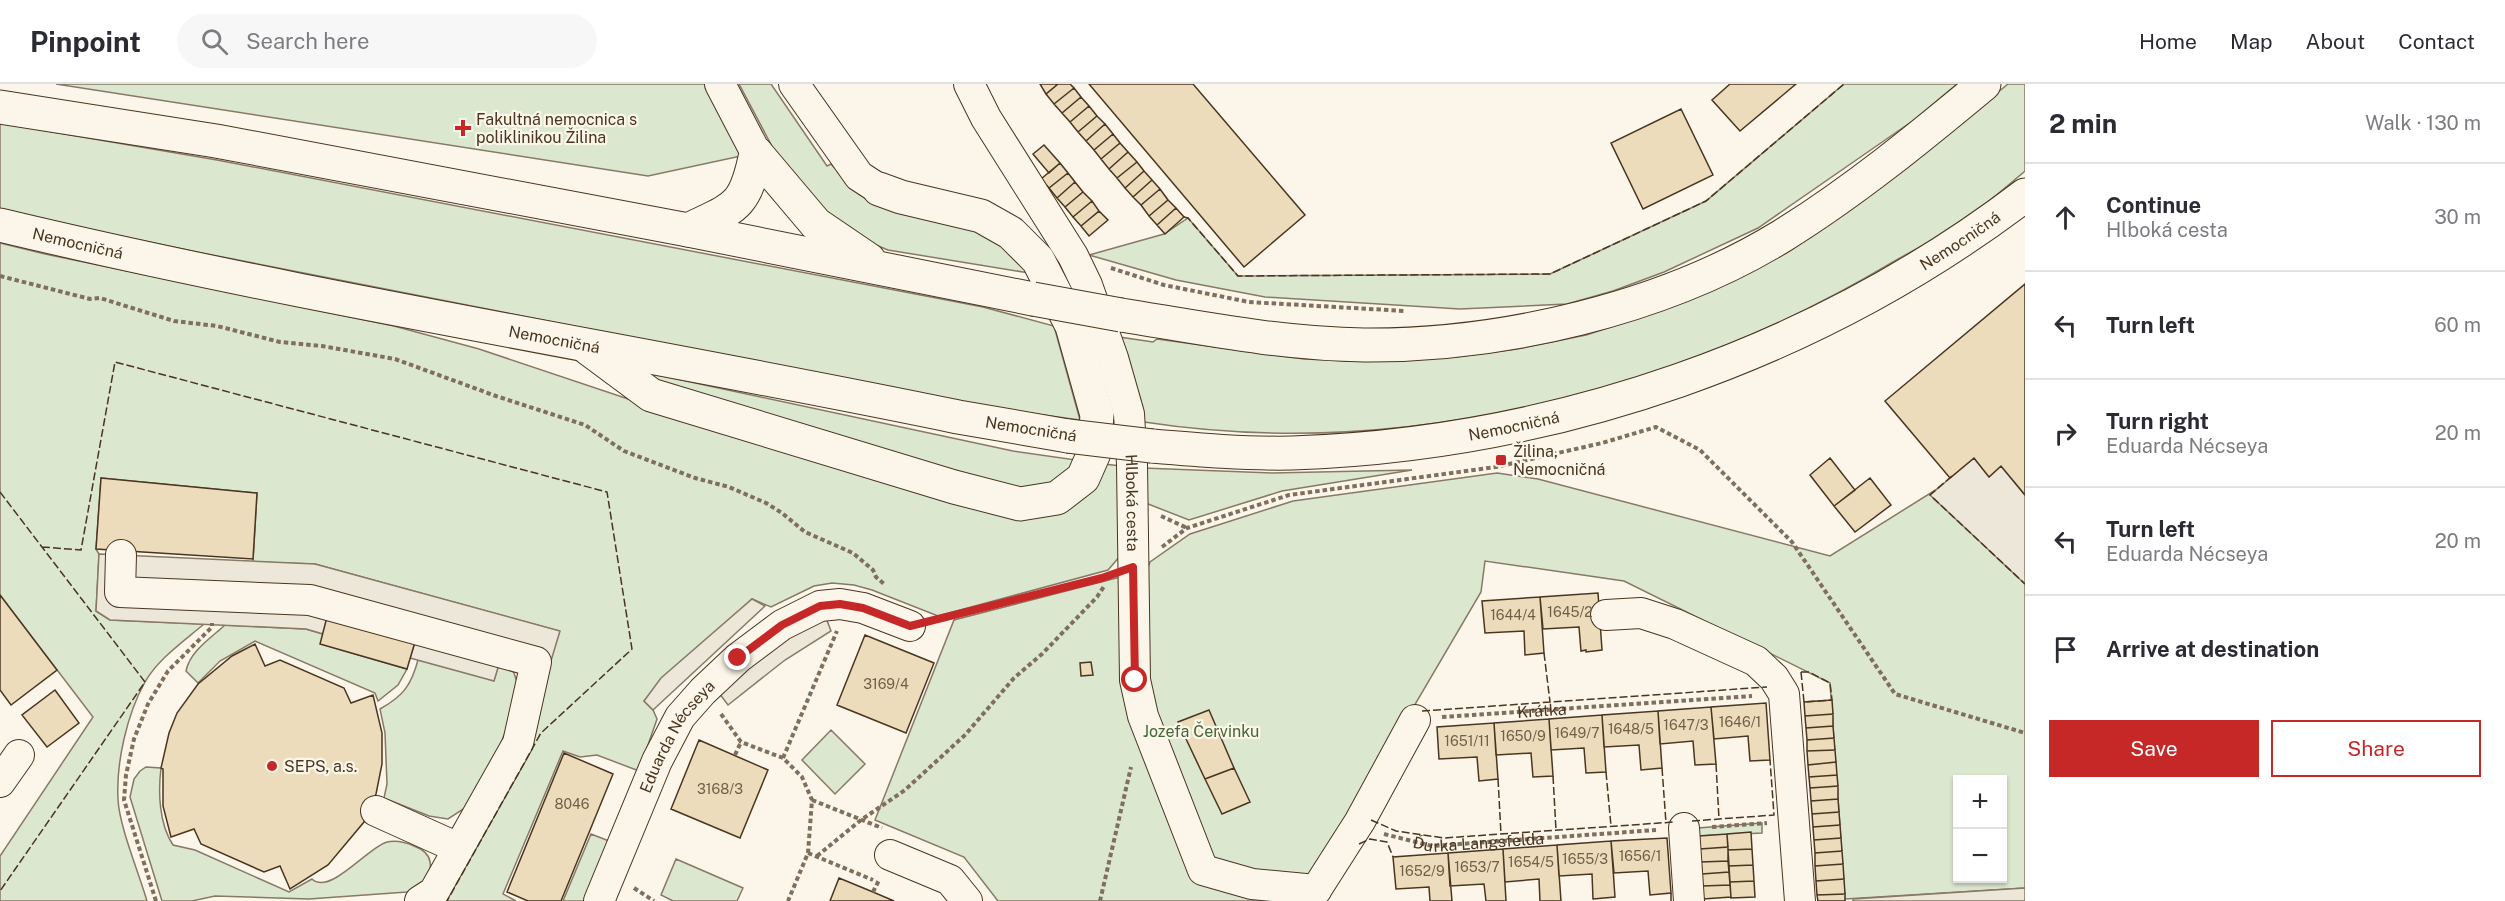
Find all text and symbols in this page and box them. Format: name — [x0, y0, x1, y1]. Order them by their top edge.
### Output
search box — [177, 14, 597, 68]
text: Pinpoint — [30, 25, 141, 58]
icon: search — [198, 25, 231, 58]
text: Search here — [246, 28, 369, 54]
text: Home — [2139, 29, 2197, 54]
text: Map — [2230, 29, 2273, 54]
text: About — [2306, 29, 2365, 54]
text: Contact — [2398, 29, 2475, 54]
text: 2 min — [2049, 108, 2117, 139]
place label: Fakultná nemocnica s poliklinikou Žilina — [476, 110, 637, 147]
text: Walk · 130 m — [2365, 111, 2481, 135]
marker: Fakultná nemocnica s poliklinikou Žilina — [454, 119, 472, 137]
text: Continue — [2106, 192, 2201, 218]
icon: ahead — [2049, 201, 2082, 234]
text: 30 m — [2434, 205, 2481, 229]
street label: Nemocničná — [1916, 207, 2004, 274]
text: Hlboká cesta — [2106, 218, 2228, 242]
street label: Nemocničná — [31, 224, 125, 263]
icon: left — [2049, 309, 2082, 342]
text: Turn left — [2106, 312, 2195, 338]
text: 60 m — [2434, 313, 2481, 337]
street label: Nemocničná — [507, 321, 602, 357]
street label: Nemocničná — [1467, 407, 1561, 444]
text: Turn right — [2106, 408, 2209, 434]
street label: Nemocničná — [984, 412, 1078, 446]
icon: right — [2049, 417, 2082, 450]
text: 20 m — [2435, 421, 2481, 445]
text: Eduarda Nécseya — [2106, 434, 2268, 458]
place label: Žilina, Nemocničná — [1513, 441, 1605, 479]
street label: Hlboká cesta — [1122, 453, 1143, 552]
marker: Žilina, Nemocničná — [1494, 453, 1508, 467]
text: Turn left — [2106, 516, 2195, 542]
icon: left — [2049, 525, 2082, 558]
text: 20 m — [2435, 529, 2481, 553]
text: Eduarda Nécseya — [2106, 542, 2268, 566]
house number: 1645/2 — [1547, 604, 1593, 620]
house number: 1644/4 — [1490, 607, 1536, 623]
icon: arrive — [2049, 633, 2082, 666]
text: Arrive at destination — [2106, 636, 2319, 662]
route end — [724, 644, 750, 670]
route start — [1121, 666, 1147, 692]
street label: Eduarda Nécseya — [635, 676, 718, 796]
house number: 3169/4 — [863, 676, 909, 692]
street label: Krátka — [1517, 699, 1567, 721]
house number: 1646/1 — [1719, 714, 1761, 730]
house number: 1647/3 — [1663, 717, 1709, 733]
button: Save — [2049, 720, 2259, 777]
button: Share — [2271, 720, 2481, 777]
park label: Jozefa Červinku — [1143, 721, 1259, 741]
house number: 1648/5 — [1608, 721, 1654, 737]
house number: 1649/7 — [1554, 725, 1600, 741]
house number: 1650/9 — [1500, 728, 1546, 744]
house number: 1651/11 — [1444, 733, 1490, 749]
place label: SEPS, a.s. — [284, 757, 357, 776]
marker: SEPS, a.s. — [265, 759, 279, 773]
map controls — [1953, 775, 2007, 883]
button: + — [1953, 775, 2007, 829]
house number: 3168/3 — [697, 781, 743, 797]
house number: 8046 — [554, 796, 590, 812]
street label: Ďurka Langsfelda — [1411, 829, 1545, 856]
button: − — [1953, 829, 2007, 883]
house number: 1656/1 — [1619, 848, 1661, 864]
house number: 1655/3 — [1562, 851, 1608, 867]
house number: 1654/5 — [1508, 854, 1554, 870]
house number: 1653/7 — [1454, 859, 1500, 875]
house number: 1652/9 — [1399, 863, 1445, 879]

